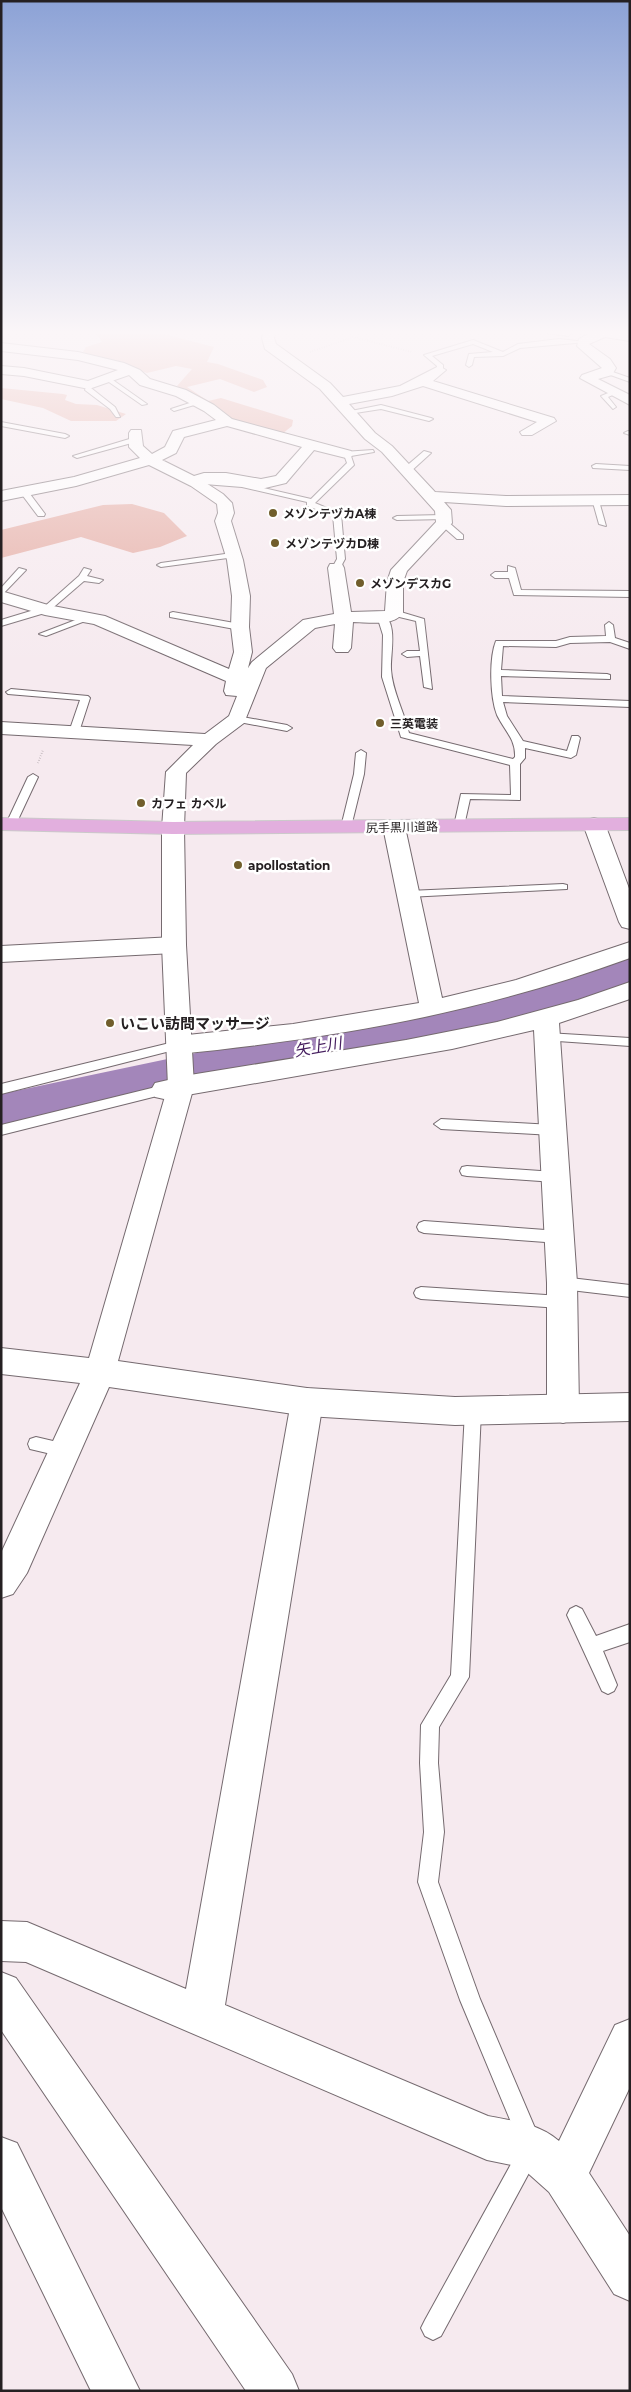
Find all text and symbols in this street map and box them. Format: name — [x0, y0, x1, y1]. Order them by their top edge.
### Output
place label: メゾンテヅカA棟 — [283, 506, 376, 521]
marker: メゾンテヅカA棟 — [267, 507, 279, 519]
place label: メゾンテヅカD棟 — [285, 536, 379, 551]
marker: メゾンテヅカD棟 — [269, 537, 281, 549]
place label: メゾンデスカG — [370, 576, 451, 591]
marker: メゾンデスカG — [354, 577, 366, 589]
place label: 三英電装 — [390, 716, 438, 731]
marker: 三英電装 — [374, 717, 386, 729]
place label: カフェ カペル — [151, 796, 226, 811]
marker: カフェ カペル — [135, 797, 147, 809]
street label: 尻手黒川道路 — [366, 819, 438, 835]
place label: apollostation — [248, 858, 330, 873]
marker: apollostation — [232, 859, 244, 871]
place label: いこい訪問マッサージ — [120, 1014, 270, 1033]
marker: いこい訪問マッサージ — [104, 1017, 116, 1029]
water label: 矢上川 — [293, 1033, 345, 1061]

